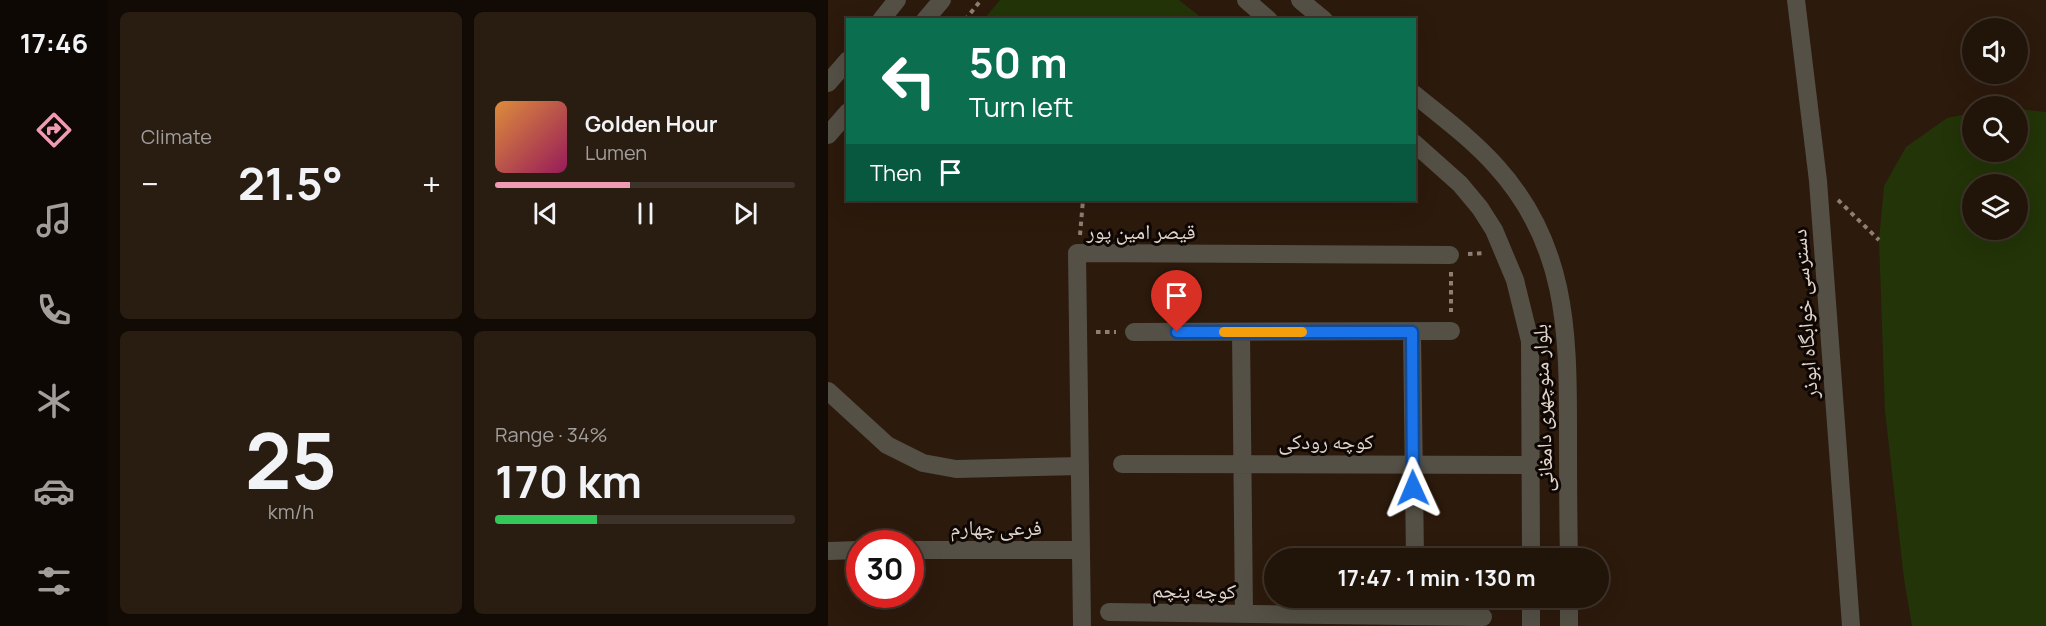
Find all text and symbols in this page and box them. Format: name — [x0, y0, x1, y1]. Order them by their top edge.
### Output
map controls — [1962, 18, 2028, 240]
button: sound — [1962, 18, 2028, 84]
text: 17:46 — [20, 24, 88, 61]
text: 50 m — [969, 33, 1067, 91]
icon: left — [870, 42, 948, 120]
text: Turn left — [969, 88, 1073, 125]
button: search — [1962, 96, 2028, 162]
icon: directions — [33, 109, 75, 151]
text: Golden Hour — [585, 109, 718, 139]
text: Climate — [141, 123, 212, 150]
text: Lumen — [585, 139, 647, 166]
text: 21.5° — [238, 152, 343, 214]
icon: arrive — [934, 156, 967, 189]
text: Then — [870, 158, 922, 188]
text: − — [141, 161, 159, 206]
text: + — [422, 161, 441, 206]
button: layers — [1962, 174, 2028, 240]
icon: previous — [529, 197, 562, 230]
icon: pause — [629, 197, 662, 230]
icon: next — [729, 197, 762, 230]
icon: music — [33, 199, 75, 241]
street label: قیصر امین پور — [1085, 217, 1196, 245]
street label: دسترسی خوابگاه ابوذر — [1784, 228, 1824, 401]
pin — [1151, 270, 1202, 332]
icon: arrive — [1160, 279, 1193, 312]
icon: phone — [33, 289, 75, 331]
street label: بلوار منوچهری دامغانی — [1525, 324, 1559, 493]
icon: climate — [33, 380, 75, 422]
text: 25 — [245, 406, 337, 512]
text: Range · 34% — [495, 421, 608, 448]
street label: کوچه رودکی — [1278, 427, 1374, 455]
text: 170 km — [495, 450, 642, 512]
position arrow — [1381, 456, 1445, 520]
icon: car — [33, 470, 75, 512]
text: km/h — [268, 498, 314, 525]
street label: فرعی چهارم — [950, 513, 1042, 542]
speed limit sign: 30 — [846, 530, 924, 608]
icon: filters — [33, 560, 75, 602]
text: 17:47 · 1 min · 130 m — [1337, 563, 1536, 593]
street label: کوچه پنچم — [1152, 575, 1237, 606]

